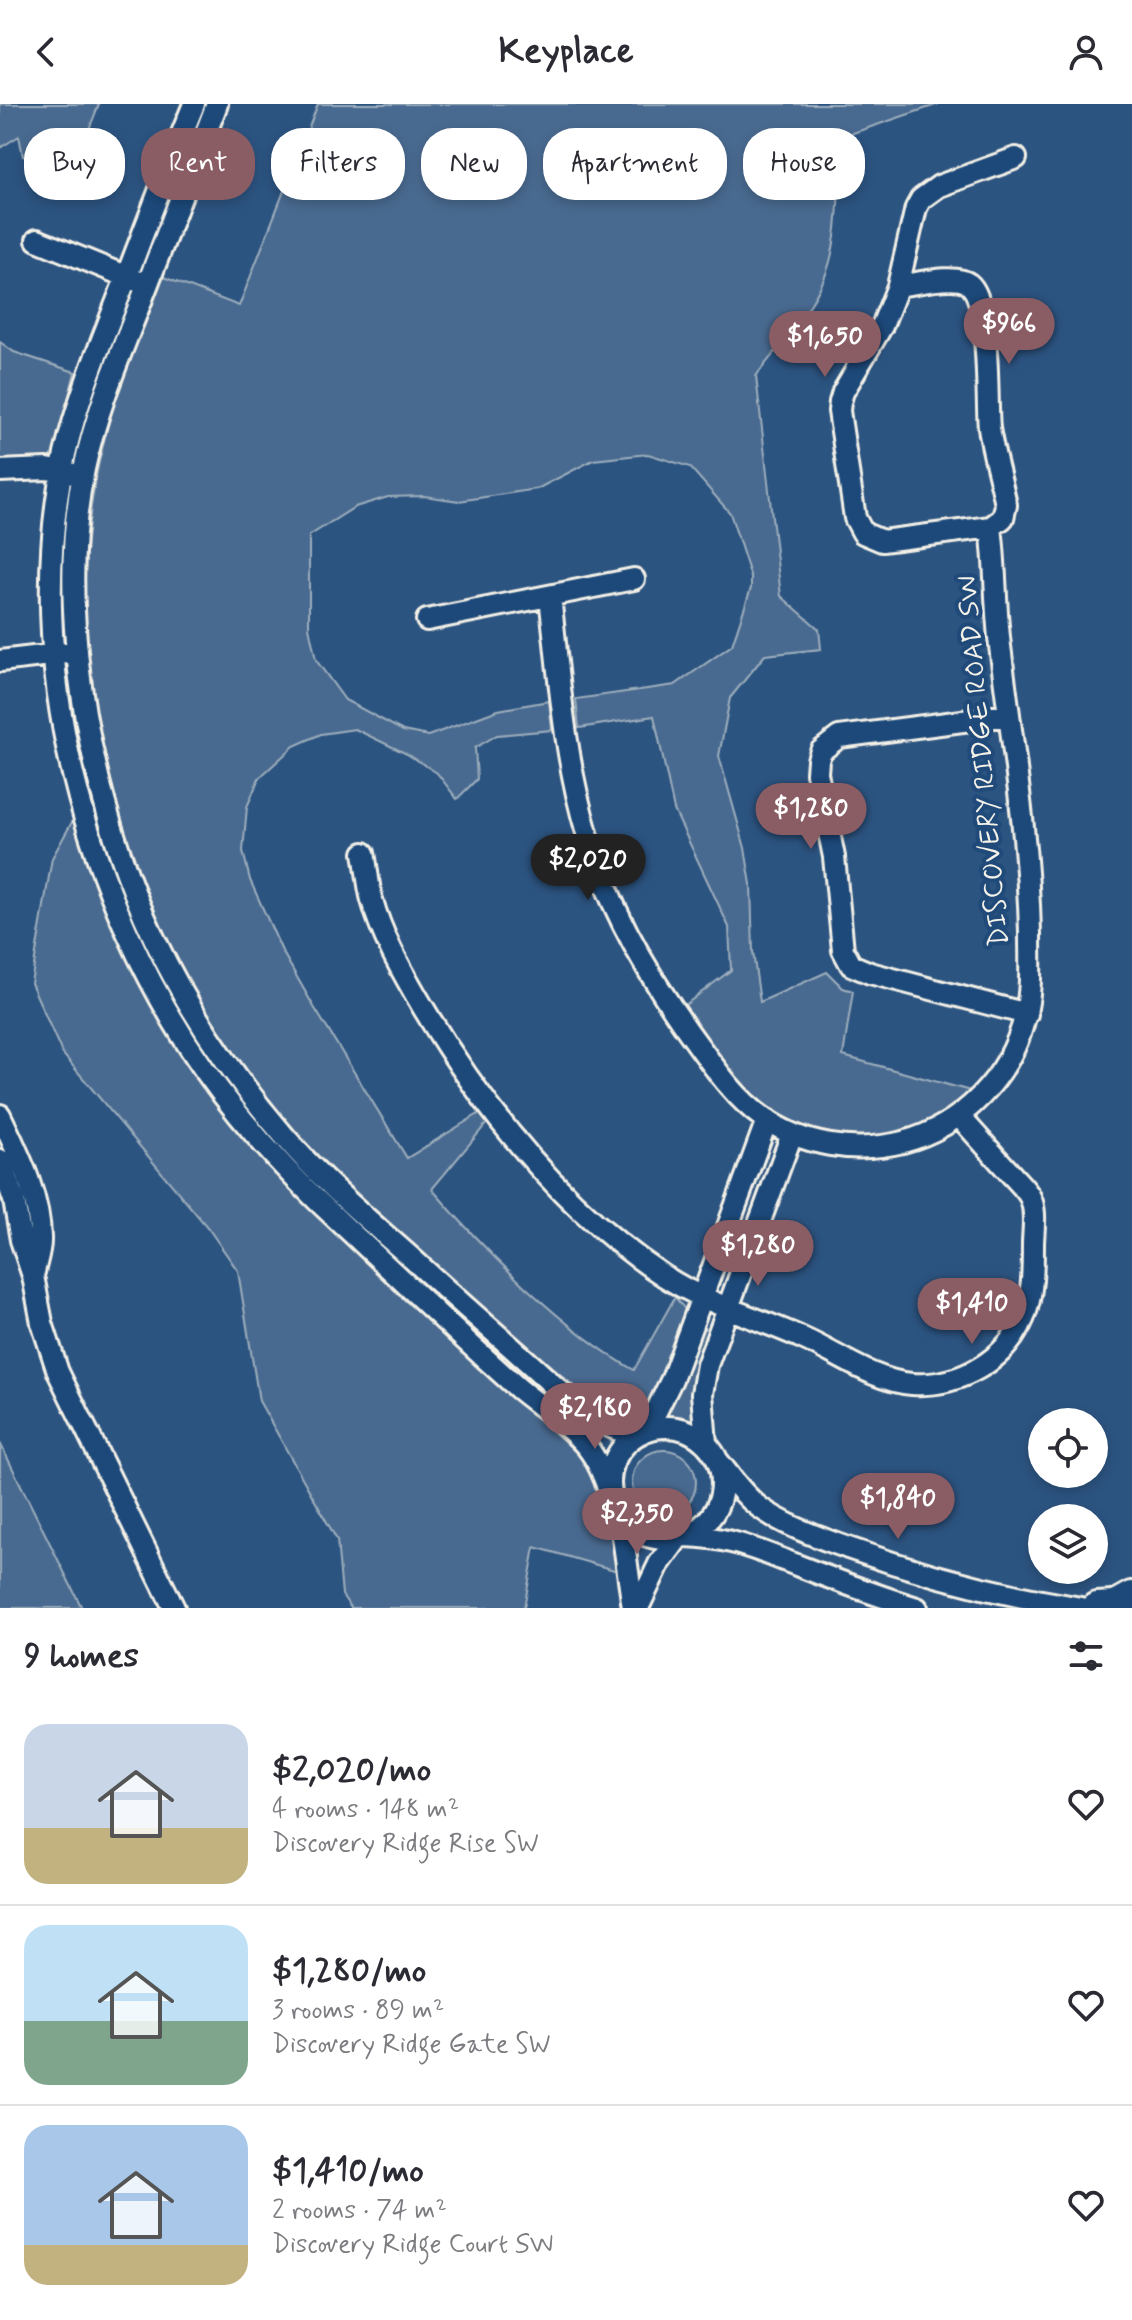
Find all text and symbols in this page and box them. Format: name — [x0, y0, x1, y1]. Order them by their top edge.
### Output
text: Keyplace — [498, 29, 634, 76]
icon: back — [24, 30, 68, 74]
icon: person — [1064, 30, 1108, 74]
chip: Buy — [24, 128, 125, 200]
chip: Rent — [141, 128, 255, 200]
chip: Filters — [271, 128, 405, 200]
chip: New — [421, 128, 527, 200]
chip: Apartment — [543, 128, 727, 200]
chip: House — [743, 128, 865, 200]
pin: $966 — [962, 298, 1056, 366]
text: $966 — [982, 307, 1036, 341]
pin: $1,650 — [760, 311, 890, 379]
text: $1,650 — [787, 320, 863, 354]
street label: DISCOVERY RIDGE ROAD SW — [949, 574, 1019, 948]
pin: $1,280 — [746, 783, 876, 851]
text: $1,280 — [774, 792, 848, 826]
pin: $2,020 — [523, 834, 653, 902]
text: $2,020 — [549, 843, 627, 877]
pin: $1,280 — [693, 1220, 823, 1288]
text: $1,280 — [721, 1229, 795, 1263]
pin: $1,410 — [907, 1278, 1037, 1346]
text: $1,410 — [936, 1287, 1008, 1321]
pin: $2,180 — [530, 1383, 660, 1451]
text: $2,180 — [558, 1392, 632, 1426]
map controls — [1028, 1408, 1108, 1584]
button: locate — [1028, 1408, 1108, 1488]
pin: $1,840 — [833, 1473, 963, 1541]
text: $1,840 — [860, 1482, 936, 1516]
pin: $2,350 — [572, 1488, 702, 1556]
text: $2,350 — [600, 1497, 674, 1531]
button: layers — [1028, 1504, 1108, 1584]
text: 9 homes — [24, 1634, 139, 1679]
icon: filters — [1064, 1634, 1108, 1678]
text: $2,020/mo — [272, 1748, 431, 1793]
icon: home — [88, 1756, 184, 1852]
icon: heart — [1064, 1782, 1108, 1826]
text: 4 rooms · 148 m² — [272, 1793, 459, 1827]
text: Discovery Ridge Rise SW — [272, 1827, 539, 1861]
text: $1,280/mo — [272, 1949, 426, 1994]
icon: home — [88, 1957, 184, 2053]
icon: heart — [1064, 1983, 1108, 2027]
text: 3 rooms · 89 m² — [272, 1994, 444, 2028]
text: Discovery Ridge Gate SW — [272, 2028, 551, 2062]
text: $1,410/mo — [272, 2149, 424, 2194]
icon: home — [88, 2157, 184, 2253]
icon: heart — [1064, 2183, 1108, 2227]
text: 2 rooms · 74 m² — [272, 2194, 447, 2228]
text: Discovery Ridge Court SW — [272, 2228, 553, 2262]

